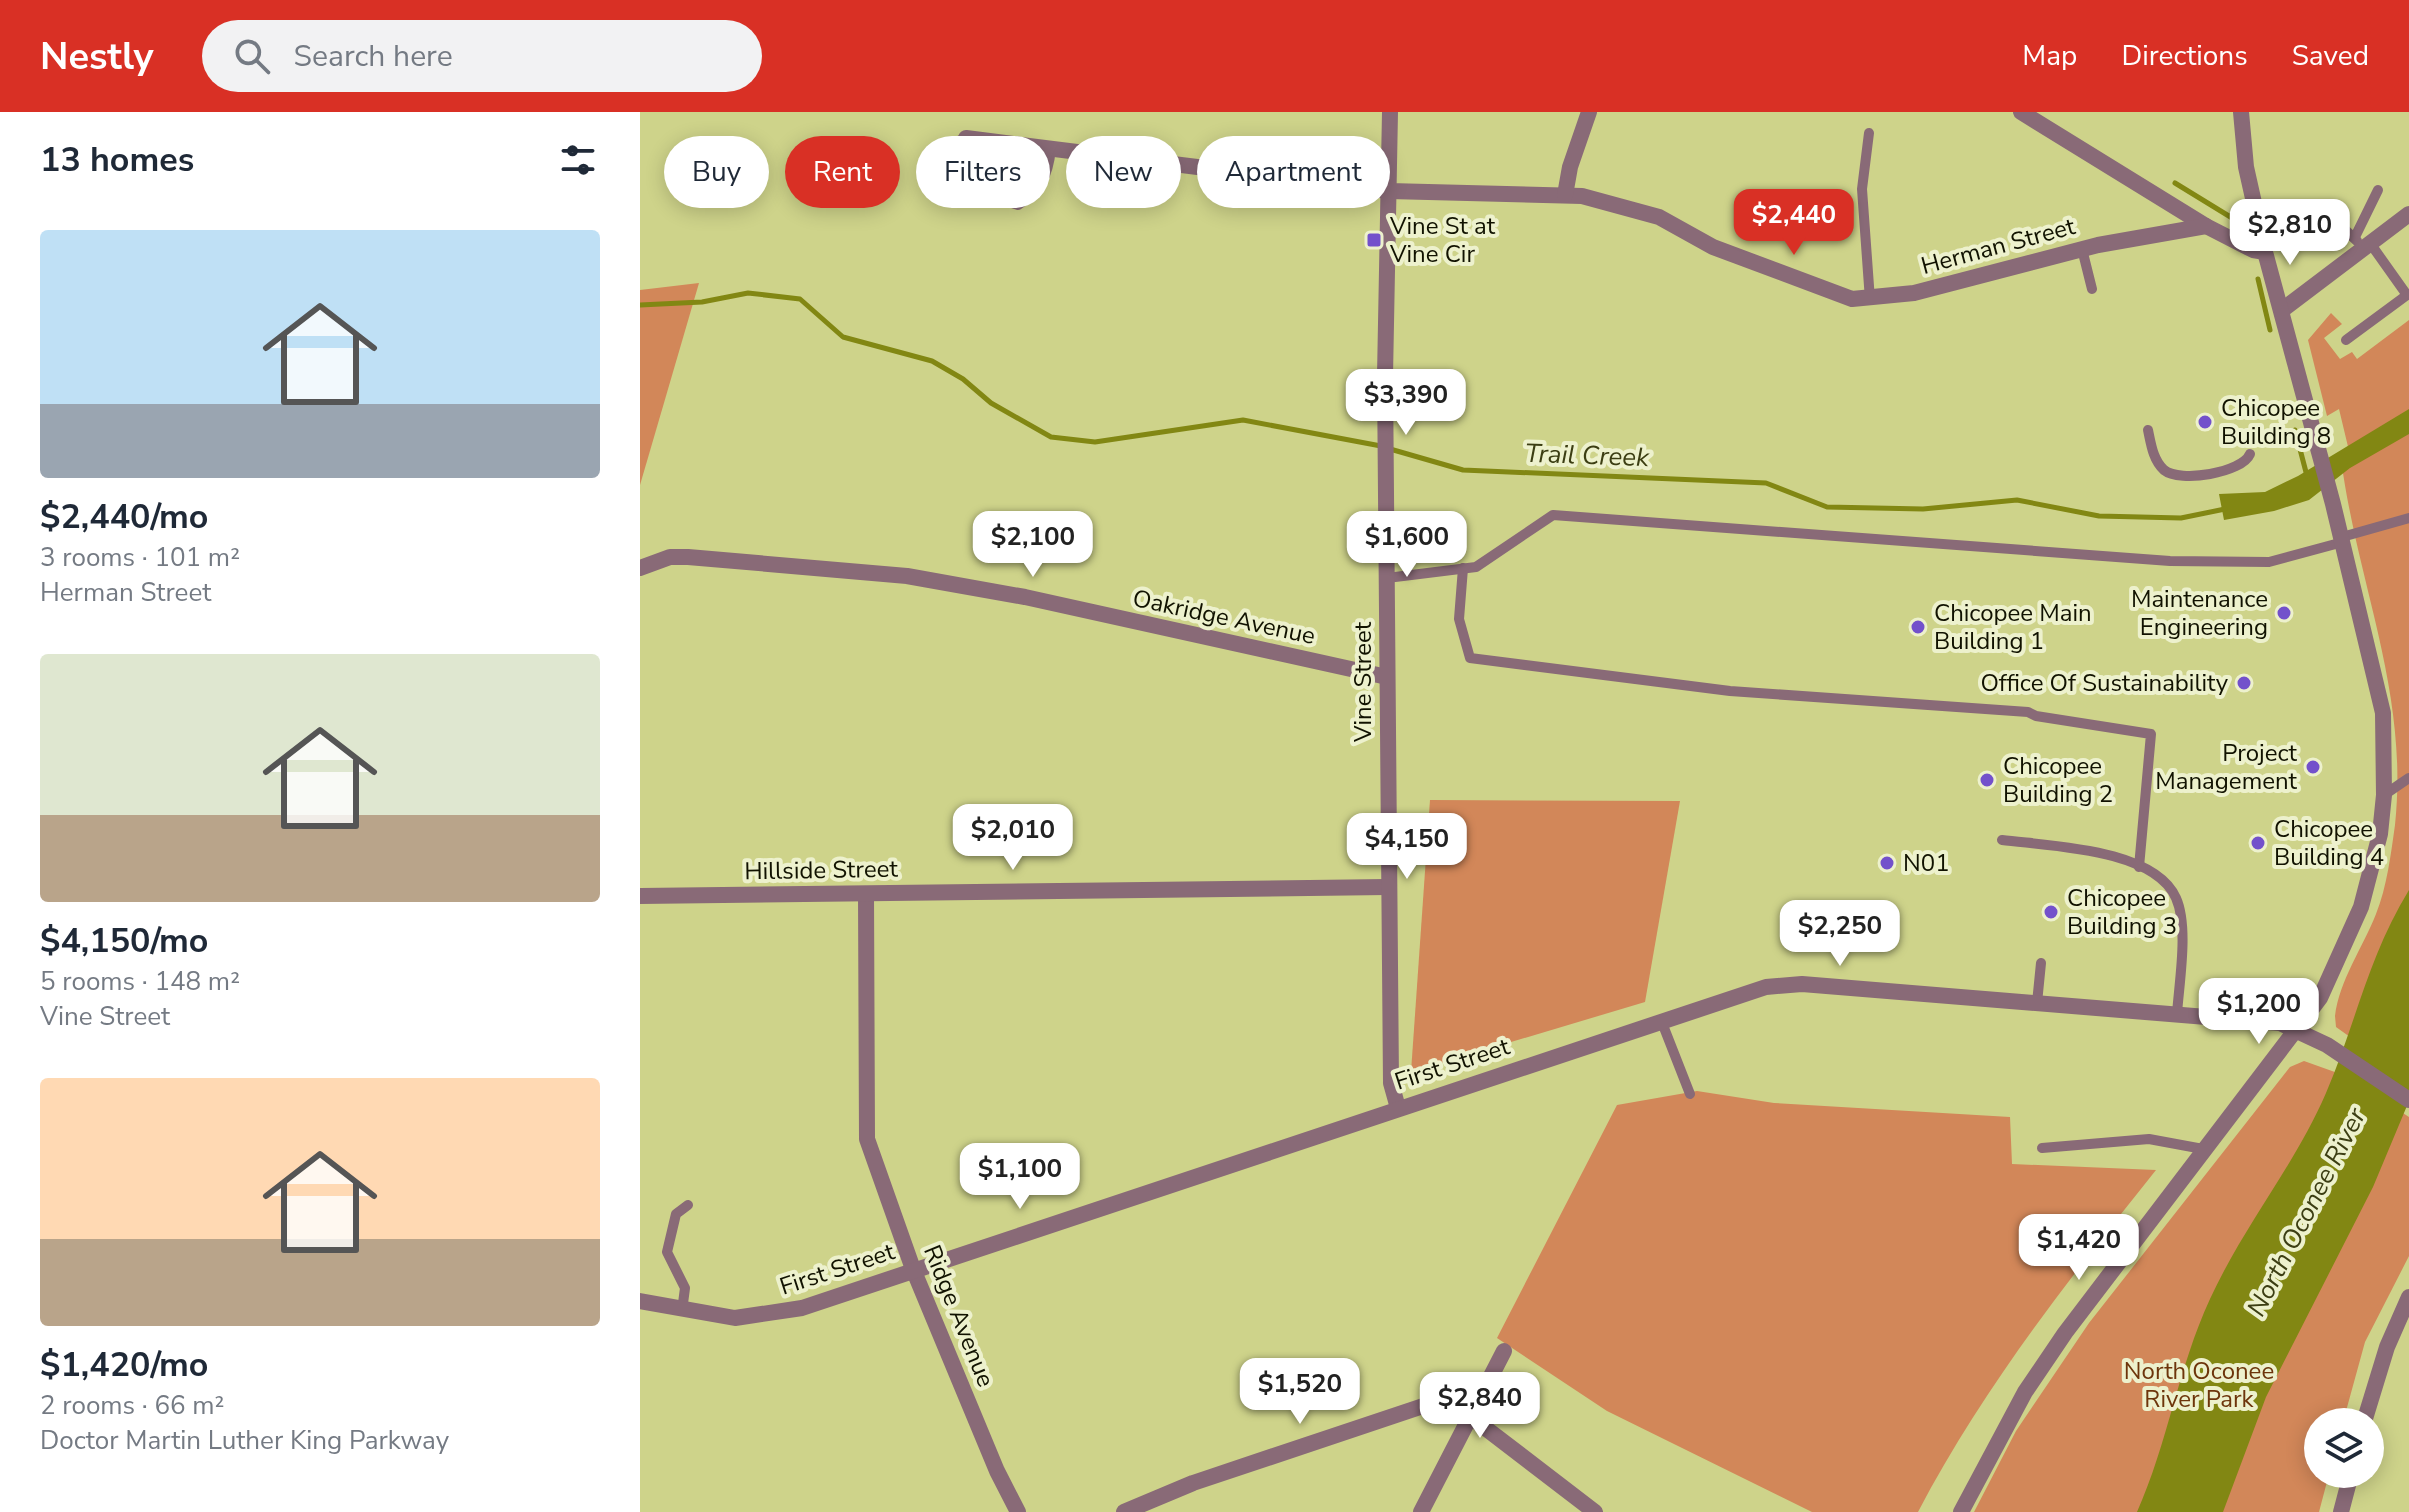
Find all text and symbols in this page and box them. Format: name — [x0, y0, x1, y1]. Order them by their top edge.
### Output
search box — [202, 20, 762, 92]
text: Nestly — [40, 31, 154, 82]
icon: search — [230, 34, 274, 78]
text: Search here — [294, 36, 453, 77]
text: Map — [2022, 37, 2077, 75]
text: Directions — [2121, 37, 2248, 75]
text: Saved — [2292, 37, 2369, 75]
chip: Buy — [664, 136, 769, 208]
chip: Rent — [785, 136, 900, 208]
chip: Filters — [916, 136, 1050, 208]
chip: New — [1066, 136, 1181, 208]
chip: Apartment — [1197, 136, 1390, 208]
text: 13 homes — [40, 137, 194, 183]
icon: filters — [556, 138, 600, 182]
pin: $2,440 — [1729, 189, 1859, 257]
text: $2,440 — [1752, 197, 1836, 232]
pin: $2,810 — [2225, 199, 2355, 267]
text: $2,810 — [2248, 207, 2332, 242]
place label: Vine St at Vine Cir — [1389, 210, 1496, 270]
street label: Herman Street — [1917, 210, 2079, 282]
marker: Vine St at Vine Cir — [1365, 231, 1383, 249]
icon: home — [248, 282, 392, 426]
pin: $3,390 — [1341, 369, 1471, 437]
text: $3,390 — [1364, 377, 1448, 412]
place label: Chicopee Building 8 — [2221, 392, 2331, 452]
marker: Chicopee Building 8 — [2196, 413, 2214, 431]
water label: Trail Creek — [1524, 436, 1651, 475]
text: $2,440/mo — [40, 494, 208, 540]
pin: $2,100 — [968, 511, 1098, 579]
pin: $1,600 — [1342, 511, 1472, 579]
text: $2,100 — [991, 519, 1075, 554]
text: $1,600 — [1365, 519, 1449, 554]
text: 3 rooms · 101 m² — [40, 540, 240, 575]
text: Herman Street — [40, 575, 211, 610]
street label: Oakridge Avenue — [1130, 582, 1318, 652]
place label: Maintenance Engineering — [2131, 583, 2268, 643]
place label: Chicopee Main Building 1 — [1934, 597, 2092, 657]
marker: Maintenance Engineering — [2275, 604, 2293, 622]
marker: Chicopee Main Building 1 — [1909, 618, 1927, 636]
street label: Vine Street — [1347, 621, 1379, 743]
place label: Office Of Sustainability — [1980, 667, 2229, 699]
marker: Office Of Sustainability — [2235, 674, 2253, 692]
icon: home — [248, 706, 392, 850]
place label: Project Management — [2155, 737, 2298, 797]
place label: Chicopee Building 2 — [2003, 750, 2113, 810]
marker: Project Management — [2304, 758, 2322, 776]
marker: Chicopee Building 2 — [1978, 771, 1996, 789]
pin: $2,010 — [948, 804, 1078, 872]
text: $2,010 — [971, 812, 1055, 847]
pin: $4,150 — [1342, 813, 1472, 881]
place label: Chicopee Building 4 — [2274, 813, 2384, 873]
text: $4,150 — [1365, 821, 1449, 856]
marker: Chicopee Building 4 — [2249, 834, 2267, 852]
place label: N01 — [1903, 847, 1950, 879]
street label: Hillside Street — [744, 853, 899, 887]
marker: N01 — [1878, 854, 1896, 872]
place label: Chicopee Building 3 — [2067, 882, 2177, 942]
pin: $2,250 — [1775, 900, 1905, 968]
marker: Chicopee Building 3 — [2042, 903, 2060, 921]
text: $2,250 — [1798, 908, 1882, 943]
text: $4,150/mo — [40, 918, 208, 964]
text: 5 rooms · 148 m² — [40, 964, 240, 999]
pin: $1,200 — [2194, 978, 2324, 1046]
text: $1,200 — [2217, 986, 2301, 1021]
text: Vine Street — [40, 999, 170, 1034]
street label: First Street — [1391, 1030, 1514, 1098]
water label: North Oconee River — [2239, 1102, 2374, 1322]
icon: home — [248, 1130, 392, 1274]
pin: $1,100 — [955, 1143, 1085, 1211]
text: $1,100 — [978, 1151, 1062, 1186]
pin: $1,420 — [2014, 1214, 2144, 1282]
text: $1,420 — [2037, 1222, 2121, 1257]
street label: First Street — [776, 1235, 899, 1303]
street label: Ridge Avenue — [916, 1240, 1002, 1392]
text: $1,420/mo — [40, 1342, 208, 1388]
park label: North Oconee River Park — [2124, 1355, 2274, 1415]
pin: $1,520 — [1235, 1358, 1365, 1426]
text: $1,520 — [1258, 1366, 1342, 1401]
pin: $2,840 — [1415, 1372, 1545, 1440]
text: $2,840 — [1438, 1380, 1522, 1415]
text: 2 rooms · 66 m² — [40, 1388, 224, 1423]
map controls — [2304, 1408, 2384, 1488]
button: layers — [2304, 1408, 2384, 1488]
text: Doctor Martin Luther King Parkway — [40, 1423, 449, 1458]

